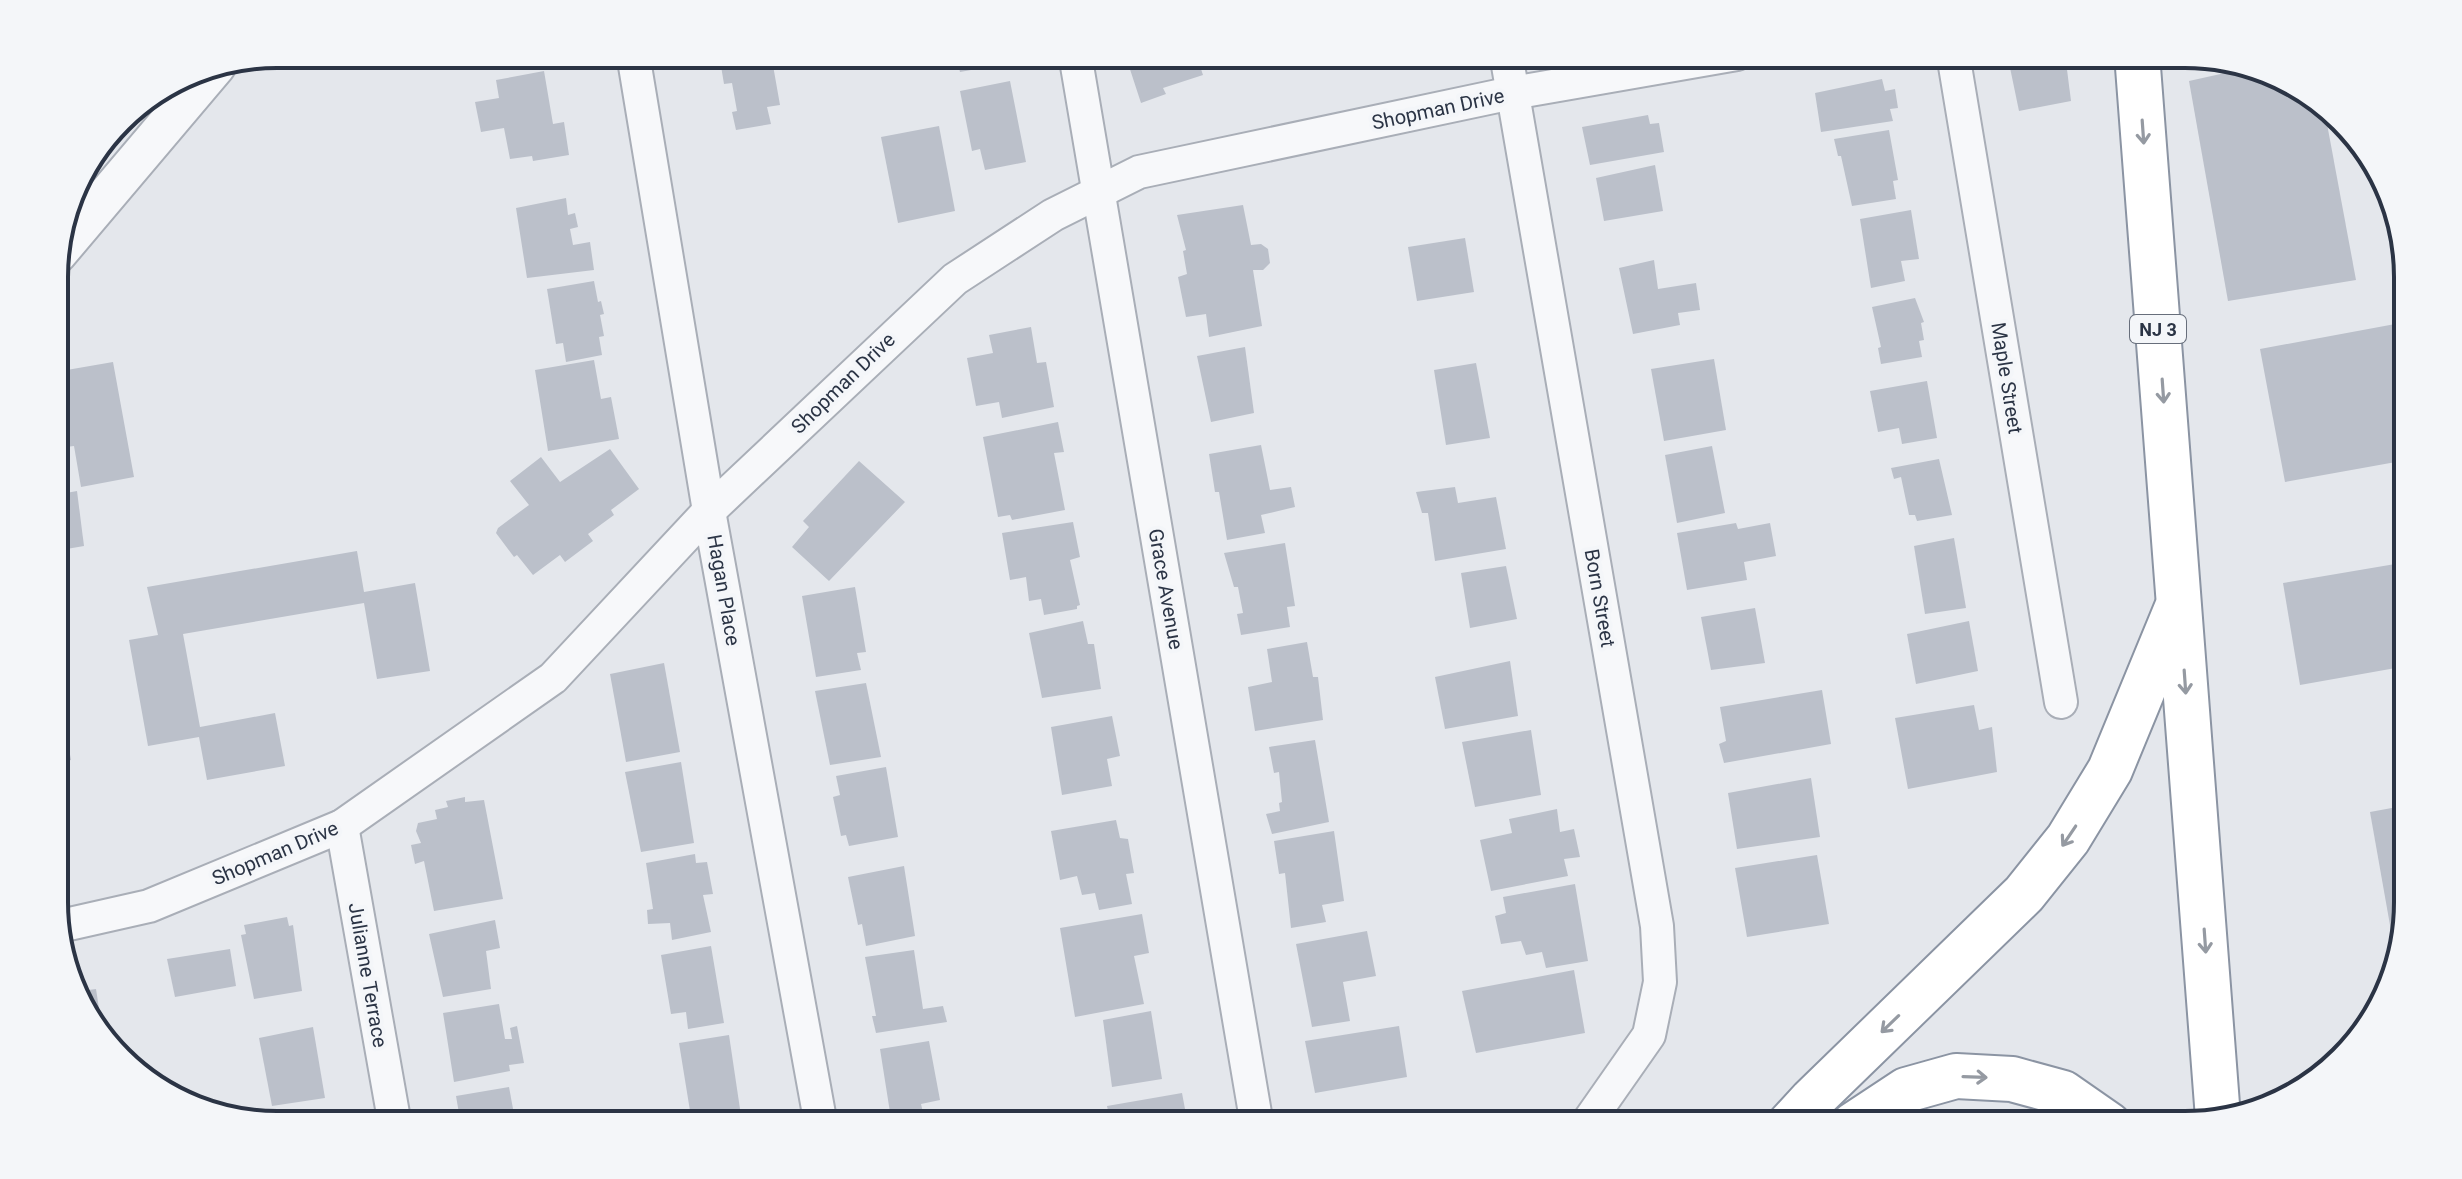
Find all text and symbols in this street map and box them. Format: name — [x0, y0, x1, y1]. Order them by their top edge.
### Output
street label: Shopman Drive — [1370, 83, 1506, 135]
one-way arrow — [2136, 118, 2151, 145]
road number: NJ 3 — [2130, 315, 2186, 343]
street label: Maple Street — [1986, 320, 2028, 436]
street label: Shopman Drive — [786, 328, 900, 438]
one-way arrow — [2156, 377, 2171, 404]
street label: Grace Avenue — [1144, 527, 1188, 651]
street label: Hagan Place — [702, 532, 746, 648]
street label: Born Street — [1580, 547, 1620, 649]
one-way arrow — [2178, 668, 2193, 695]
street label: Shopman Drive — [208, 816, 342, 890]
one-way arrow — [2061, 825, 2077, 847]
street label: Julianne Terrace — [343, 901, 393, 1049]
one-way arrow — [2198, 927, 2213, 954]
one-way arrow — [1881, 1014, 1900, 1033]
one-way arrow — [1961, 1070, 1988, 1085]

